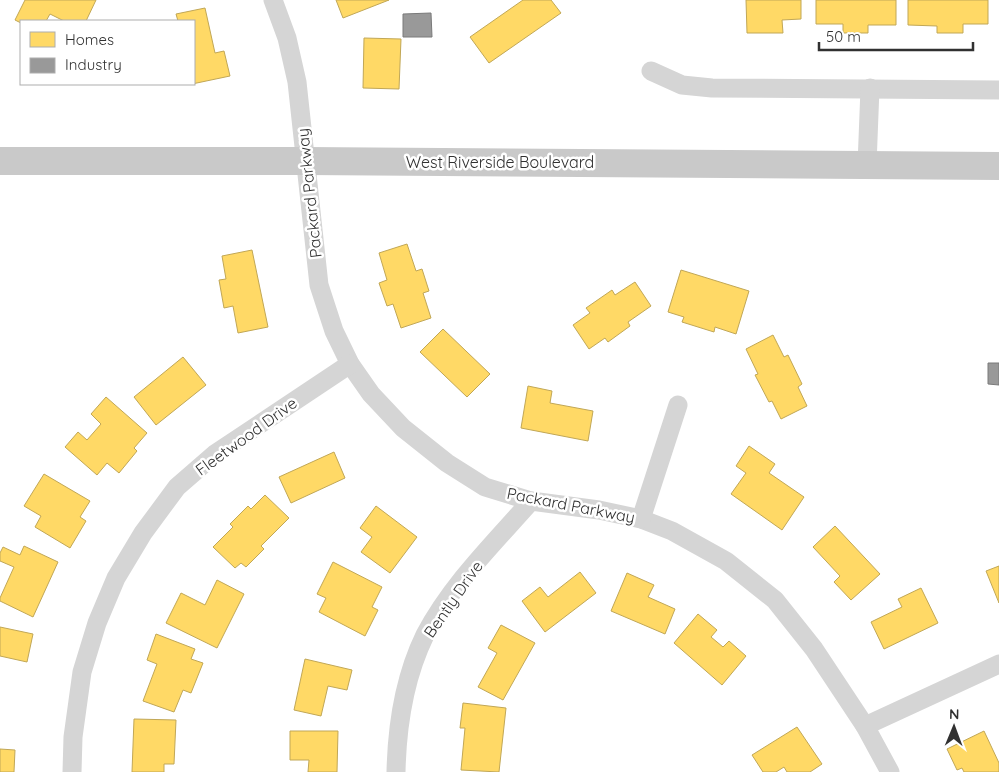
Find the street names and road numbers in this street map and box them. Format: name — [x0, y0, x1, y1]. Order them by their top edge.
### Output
street label: Packard Parkway — [292, 127, 326, 259]
street label: West Riverside Boulevard — [406, 152, 594, 172]
street label: Fleetwood Drive — [191, 392, 301, 480]
street label: Packard Parkway — [505, 483, 637, 527]
street label: Bently Drive — [419, 557, 487, 641]

